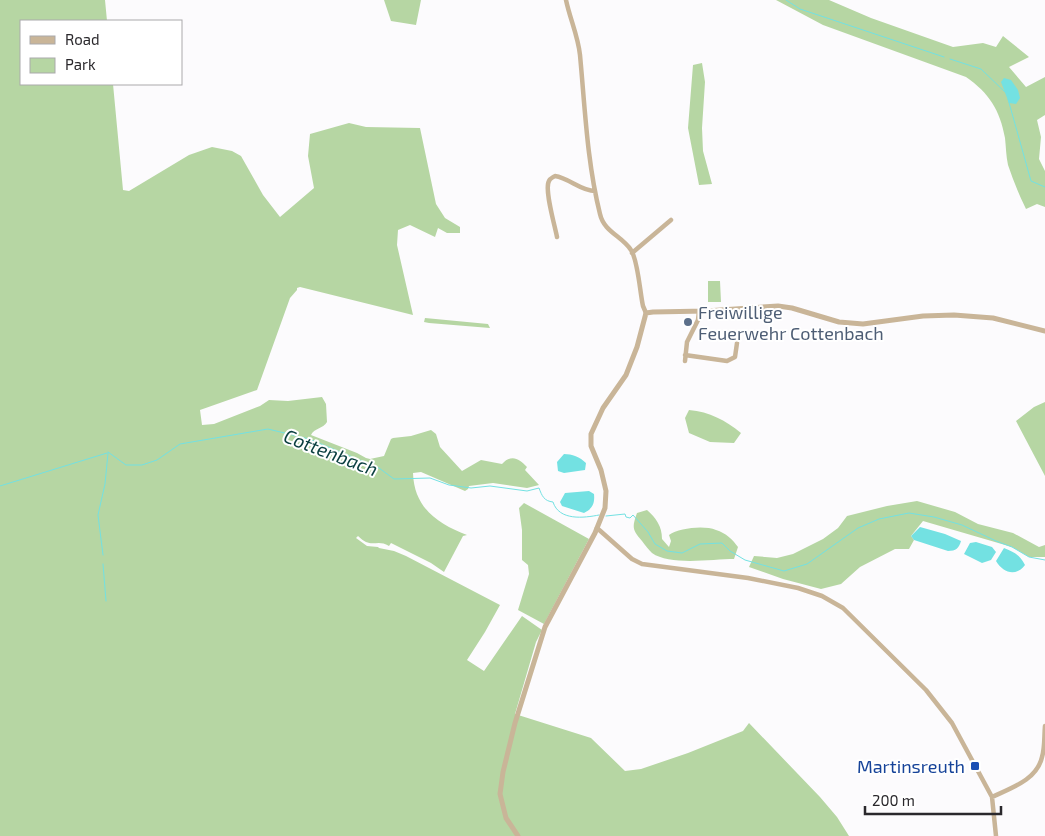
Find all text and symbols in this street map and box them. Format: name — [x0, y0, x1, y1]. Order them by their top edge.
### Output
legend — [20, 20, 182, 85]
text: Road — [65, 30, 100, 48]
text: Park — [65, 55, 96, 73]
place label: Freiwillige Feuerwehr Cottenbach — [698, 301, 884, 344]
marker: Freiwillige Feuerwehr Cottenbach — [682, 316, 694, 328]
water label: Cottenbach — [281, 424, 381, 480]
place label: Martinsreuth — [857, 755, 965, 777]
marker: Martinsreuth — [969, 760, 981, 772]
scale bar — [865, 784, 1001, 816]
text: 200 m — [872, 791, 915, 809]

